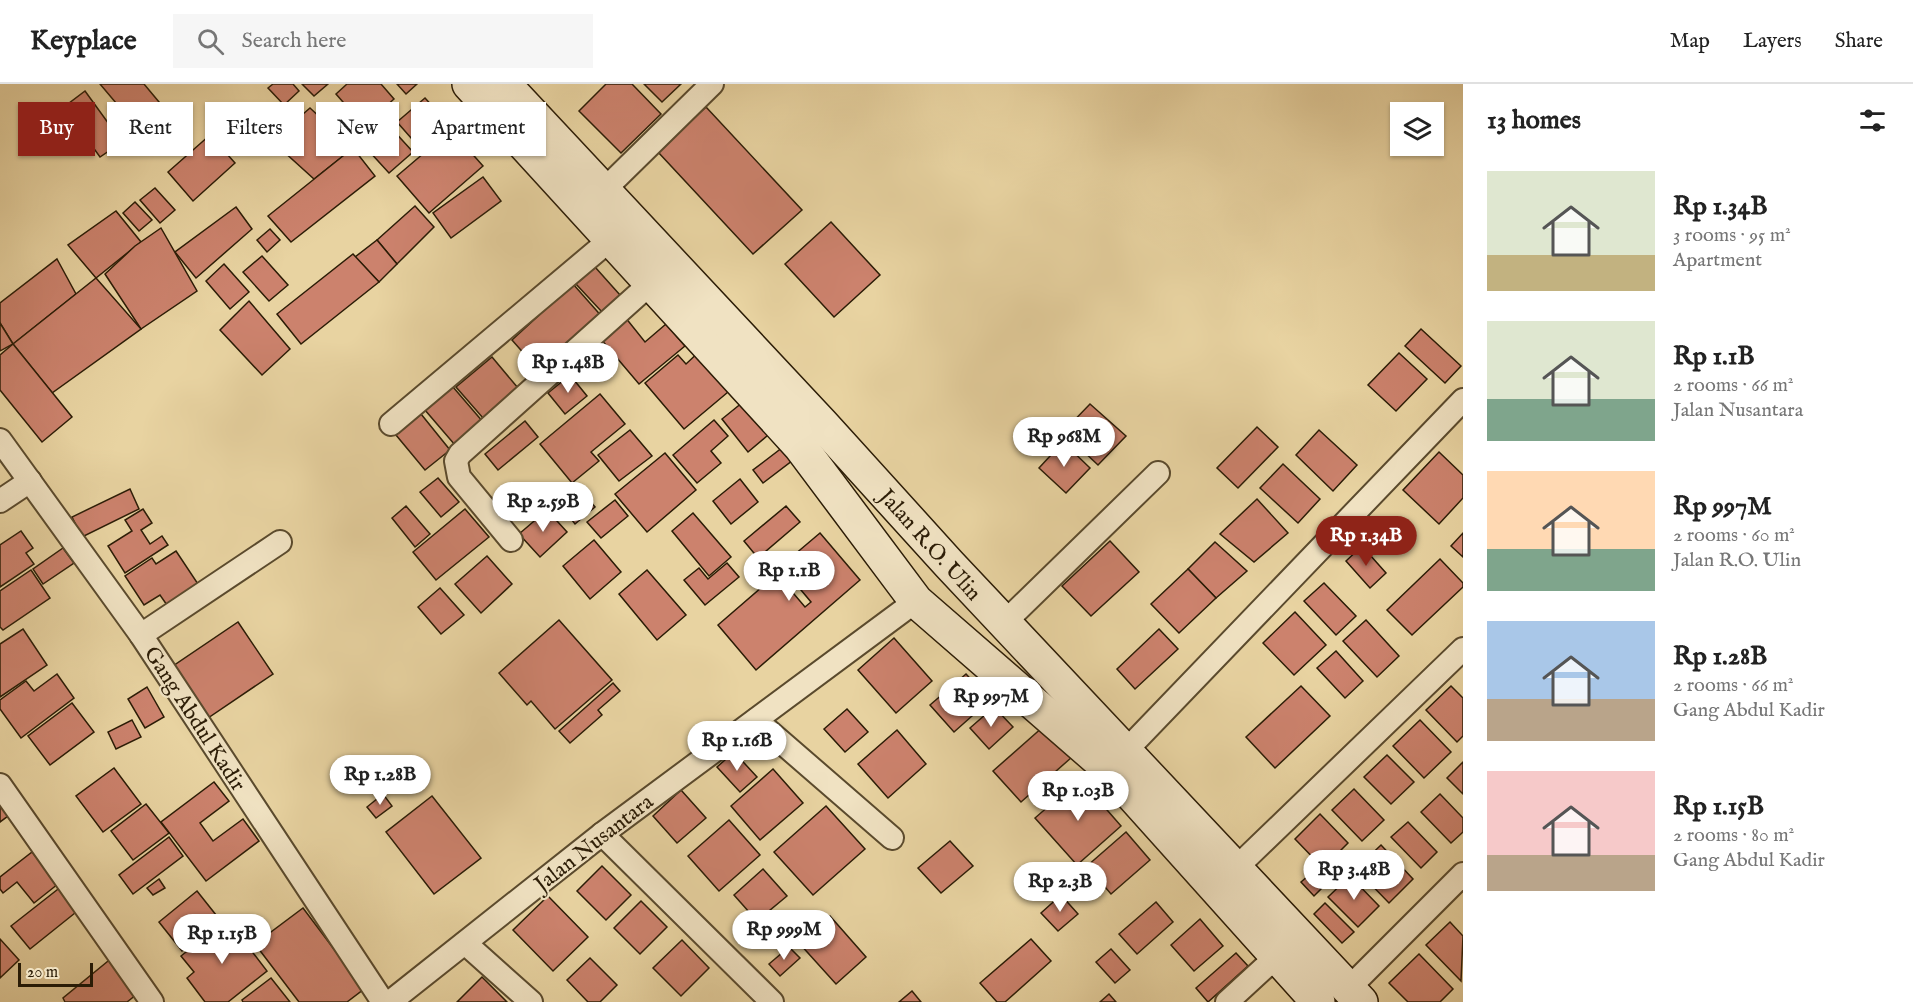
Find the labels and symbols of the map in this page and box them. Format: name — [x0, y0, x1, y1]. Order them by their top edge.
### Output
pin: Rp 1.48B — [506, 343, 630, 394]
pin: Rp 968M — [1009, 417, 1119, 468]
street label: Jalan R.O. Ulin — [870, 481, 987, 607]
pin: Rp 2.59B — [481, 482, 605, 533]
pin: Rp 1.34B — [1304, 516, 1428, 567]
pin: Rp 1.1B — [734, 551, 844, 602]
street label: Gang Abdul Kadir — [137, 641, 252, 797]
pin: Rp 997M — [936, 677, 1046, 728]
pin: Rp 1.16B — [675, 721, 799, 772]
pin: Rp 1.28B — [318, 755, 442, 806]
pin: Rp 1.03B — [1016, 771, 1140, 822]
street label: Jalan Nusantara — [527, 788, 660, 901]
pin: Rp 3.48B — [1292, 850, 1416, 901]
pin: Rp 2.3B — [1005, 862, 1115, 913]
pin: Rp 999M — [729, 910, 839, 961]
pin: Rp 1.15B — [160, 914, 284, 965]
scale bar — [18, 960, 93, 988]

